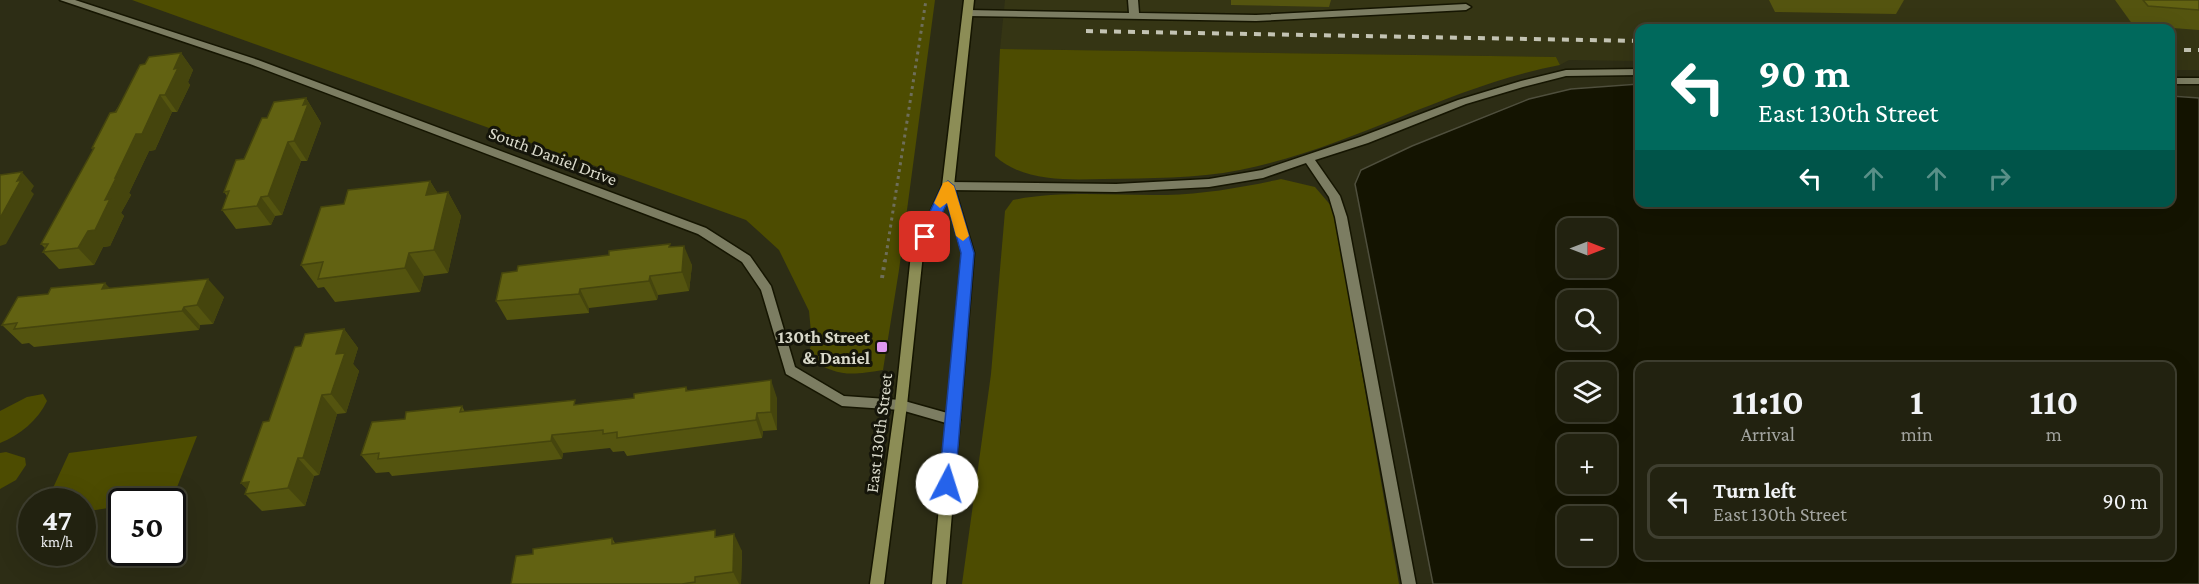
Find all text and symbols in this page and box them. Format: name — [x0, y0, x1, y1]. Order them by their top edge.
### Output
icon: left — [1659, 48, 1737, 126]
text: 90 m — [1758, 49, 1850, 96]
text: East 130th Street — [1758, 98, 1939, 128]
street label: South Daniel Drive — [486, 122, 620, 190]
icon: left — [1794, 162, 1827, 195]
icon: ahead — [1857, 162, 1890, 195]
icon: ahead — [1920, 162, 1953, 195]
icon: right — [1983, 162, 2016, 195]
pin — [899, 211, 950, 262]
north arrow — [1557, 218, 1617, 278]
map controls — [1557, 218, 1617, 566]
icon: arrive — [908, 220, 941, 253]
button: search — [1557, 290, 1617, 350]
place label: 130th Street & Daniel — [778, 327, 871, 368]
marker: 130th Street & Daniel — [875, 340, 889, 354]
button: layers — [1557, 362, 1617, 422]
street label: East 130th Street — [862, 371, 896, 494]
text: 11:10 — [1732, 382, 1804, 422]
text: 1 — [1910, 382, 1923, 422]
text: 110 — [2029, 382, 2078, 422]
text: Arrival — [1741, 423, 1795, 445]
text: min — [1901, 423, 1933, 445]
text: m — [2046, 423, 2062, 445]
button: + — [1557, 434, 1617, 494]
position arrow — [915, 452, 979, 516]
text: Turn left — [1713, 478, 1796, 503]
icon: left — [1662, 485, 1695, 518]
speed limit sign: 50 — [108, 488, 186, 566]
text: 90 m — [2103, 489, 2148, 514]
text: 47 — [42, 503, 72, 536]
text: East 130th Street — [1713, 503, 1847, 525]
button: − — [1557, 506, 1617, 566]
text: km/h — [41, 534, 73, 550]

